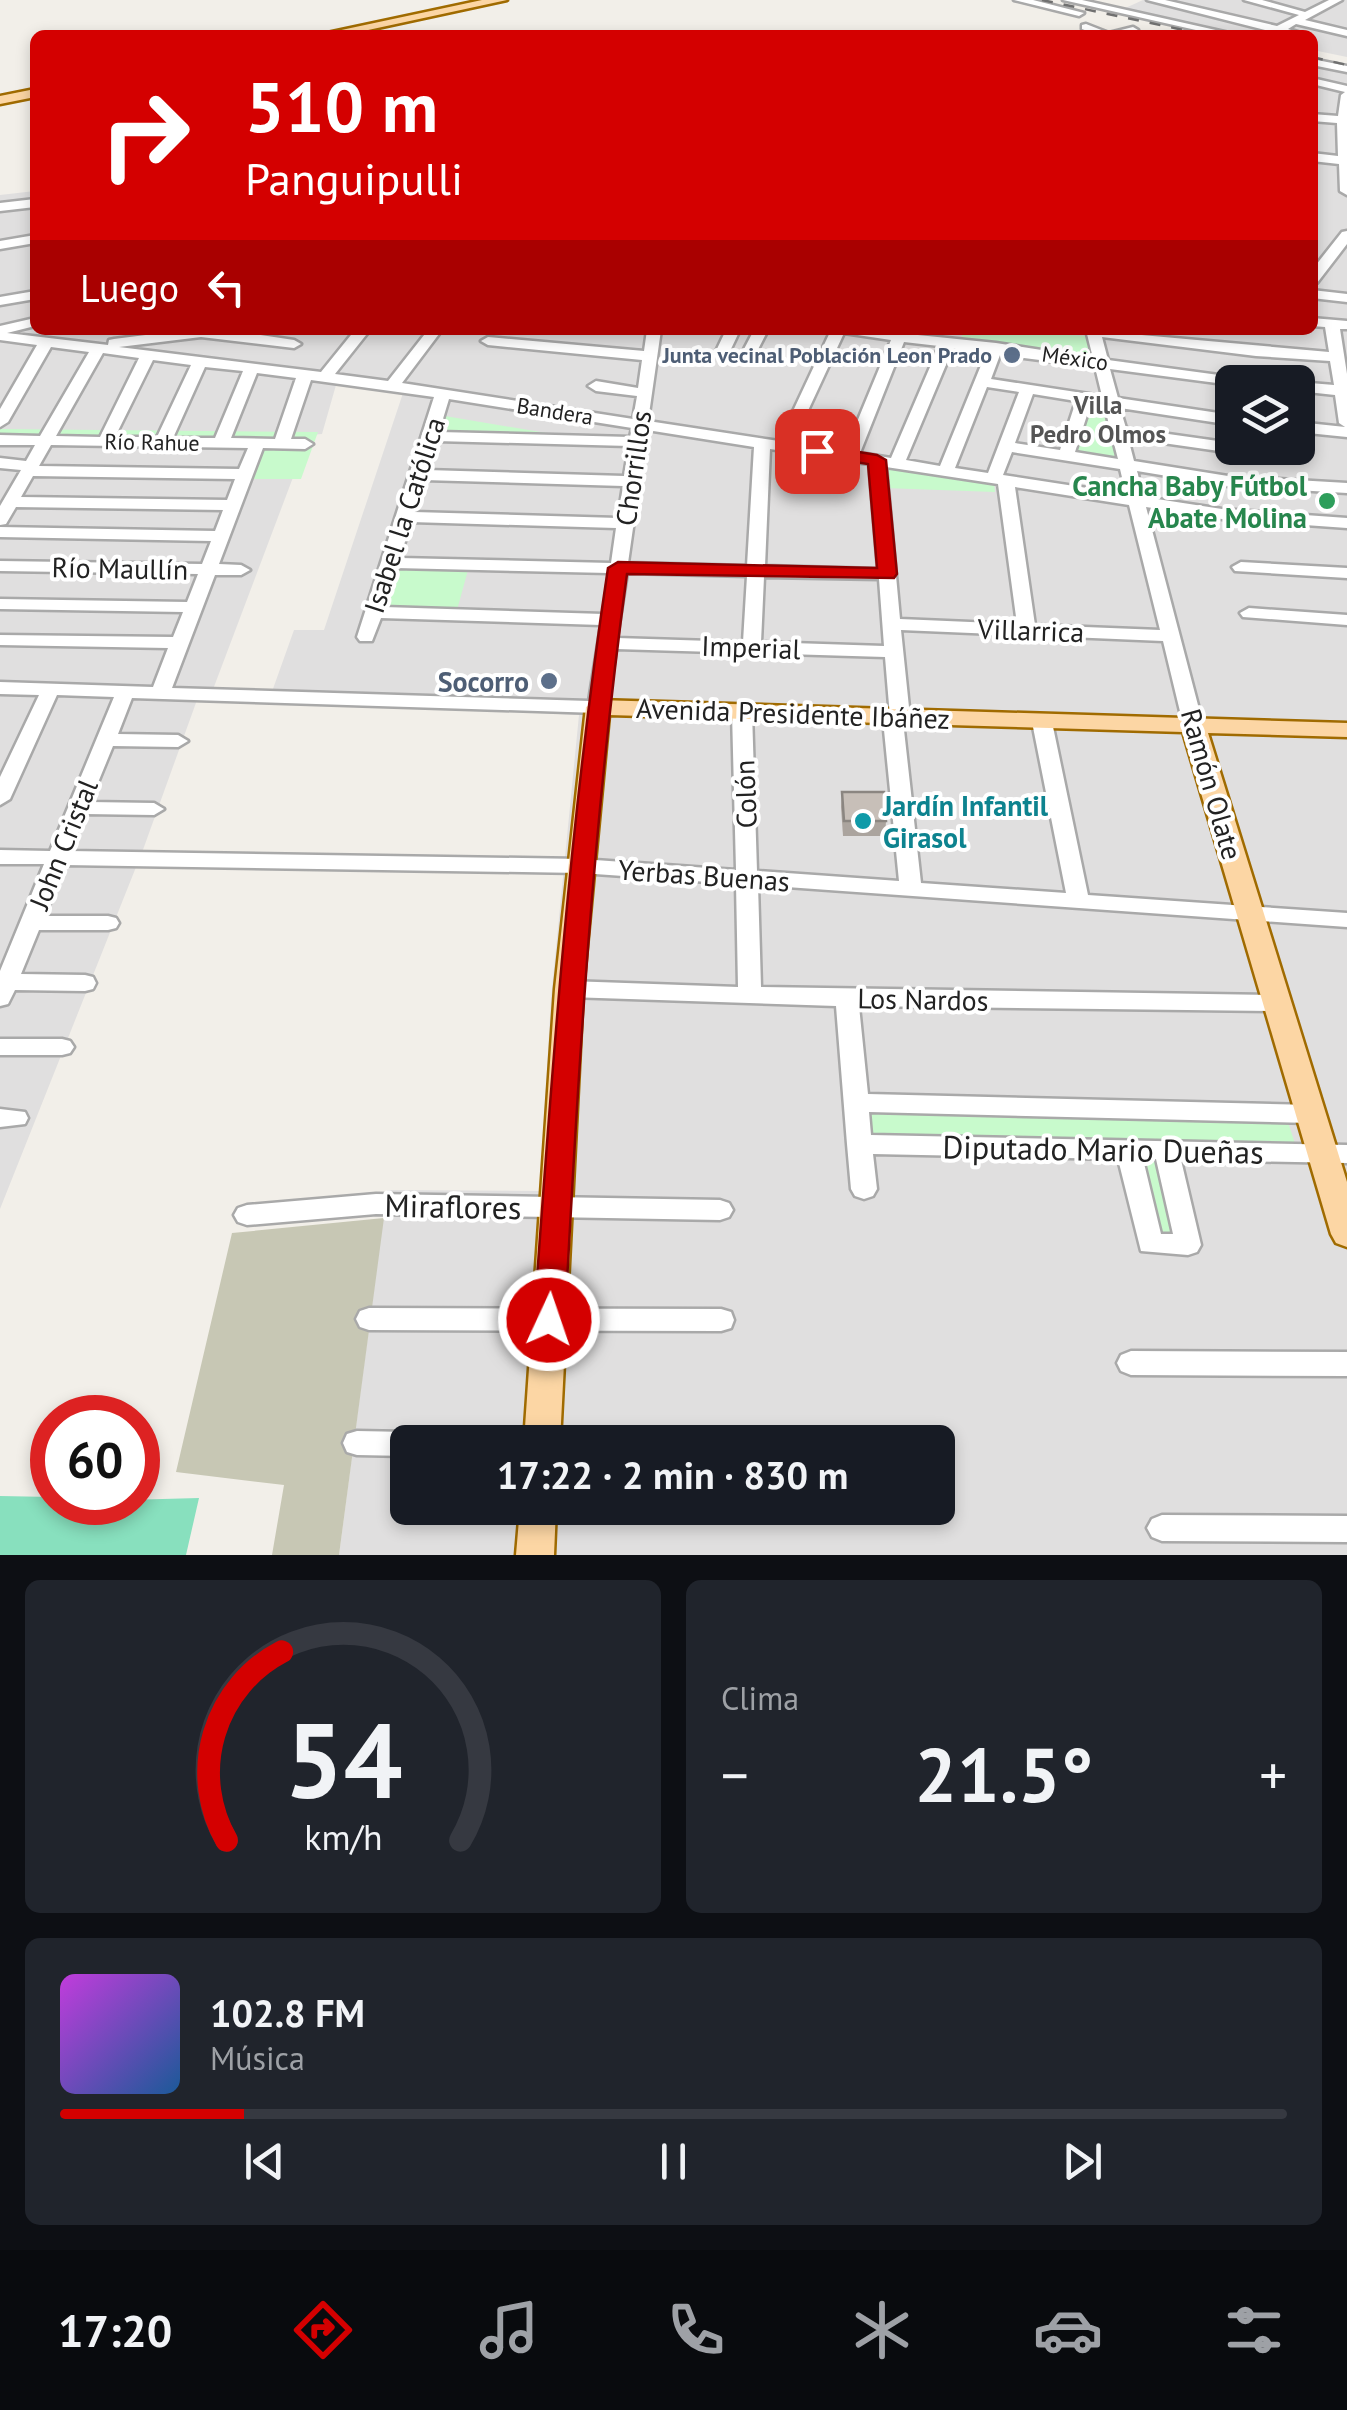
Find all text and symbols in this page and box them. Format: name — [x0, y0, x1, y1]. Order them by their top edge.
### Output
text: 510 m — [245, 61, 438, 151]
icon: right — [80, 70, 210, 200]
text: Panguipulli — [245, 149, 463, 207]
icon: left — [199, 260, 254, 315]
text: Luego — [80, 263, 179, 312]
street label: México — [1040, 340, 1110, 376]
place label: Junta vecinal Población Leon Prado — [662, 341, 992, 369]
marker: Junta vecinal Población Leon Prado — [1001, 344, 1023, 366]
map controls — [1215, 365, 1315, 465]
button: layers — [1215, 365, 1315, 465]
district label: Villa Pedro Olmos — [1030, 389, 1166, 450]
street label: Bandera — [515, 391, 595, 431]
street label: Chorrillos — [607, 408, 659, 528]
pin — [775, 409, 860, 494]
street label: Isabel la Católica — [355, 412, 453, 618]
icon: arrive — [790, 424, 845, 479]
street label: Río Rahue — [104, 427, 200, 457]
place label: Cancha Baby Fútbol Abate Molina — [1072, 467, 1308, 536]
marker: Cancha Baby Fútbol Abate Molina — [1316, 490, 1338, 512]
street label: Río Maullín — [51, 548, 189, 588]
street label: Villarrica — [976, 610, 1085, 650]
street label: Imperial — [701, 627, 801, 667]
place label: Socorro — [438, 663, 529, 700]
marker: Socorro — [538, 670, 560, 692]
street label: Avenida Presidente Ibáñez — [635, 689, 951, 737]
street label: Ramón Olate — [1173, 704, 1251, 864]
street label: Colón — [725, 759, 765, 829]
street label: John Cristal — [20, 773, 106, 915]
place label: Jardín Infantil Girasol — [882, 787, 1049, 856]
marker: Jardín Infantil Girasol — [852, 810, 874, 832]
street label: Yerbas Buenas — [617, 851, 791, 899]
street label: Los Nardos — [857, 979, 989, 1019]
street label: Diputado Mario Dueñas — [942, 1125, 1264, 1173]
street label: Miraflores — [384, 1184, 522, 1228]
position arrow — [497, 1268, 601, 1372]
speed limit sign: 60 — [30, 1395, 160, 1525]
text: 17:22 · 2 min · 830 m — [497, 1450, 848, 1499]
text: Clima — [721, 1677, 799, 1719]
text: 54 — [284, 1692, 402, 1827]
text: 21.5° — [915, 1726, 1093, 1823]
text: − — [721, 1739, 749, 1810]
text: + — [1259, 1739, 1287, 1810]
text: km/h — [304, 1814, 382, 1860]
text: 102.8 FM — [210, 1988, 365, 2037]
text: Música — [210, 2037, 305, 2079]
icon: previous — [237, 2134, 292, 2189]
icon: pause — [646, 2134, 701, 2189]
icon: next — [1055, 2134, 1110, 2189]
icon: directions — [288, 2295, 358, 2365]
icon: music — [474, 2295, 544, 2365]
icon: phone — [661, 2295, 731, 2365]
icon: climate — [847, 2295, 917, 2365]
icon: car — [1033, 2295, 1103, 2365]
icon: filters — [1219, 2295, 1289, 2365]
text: 17:20 — [58, 2301, 172, 2359]

